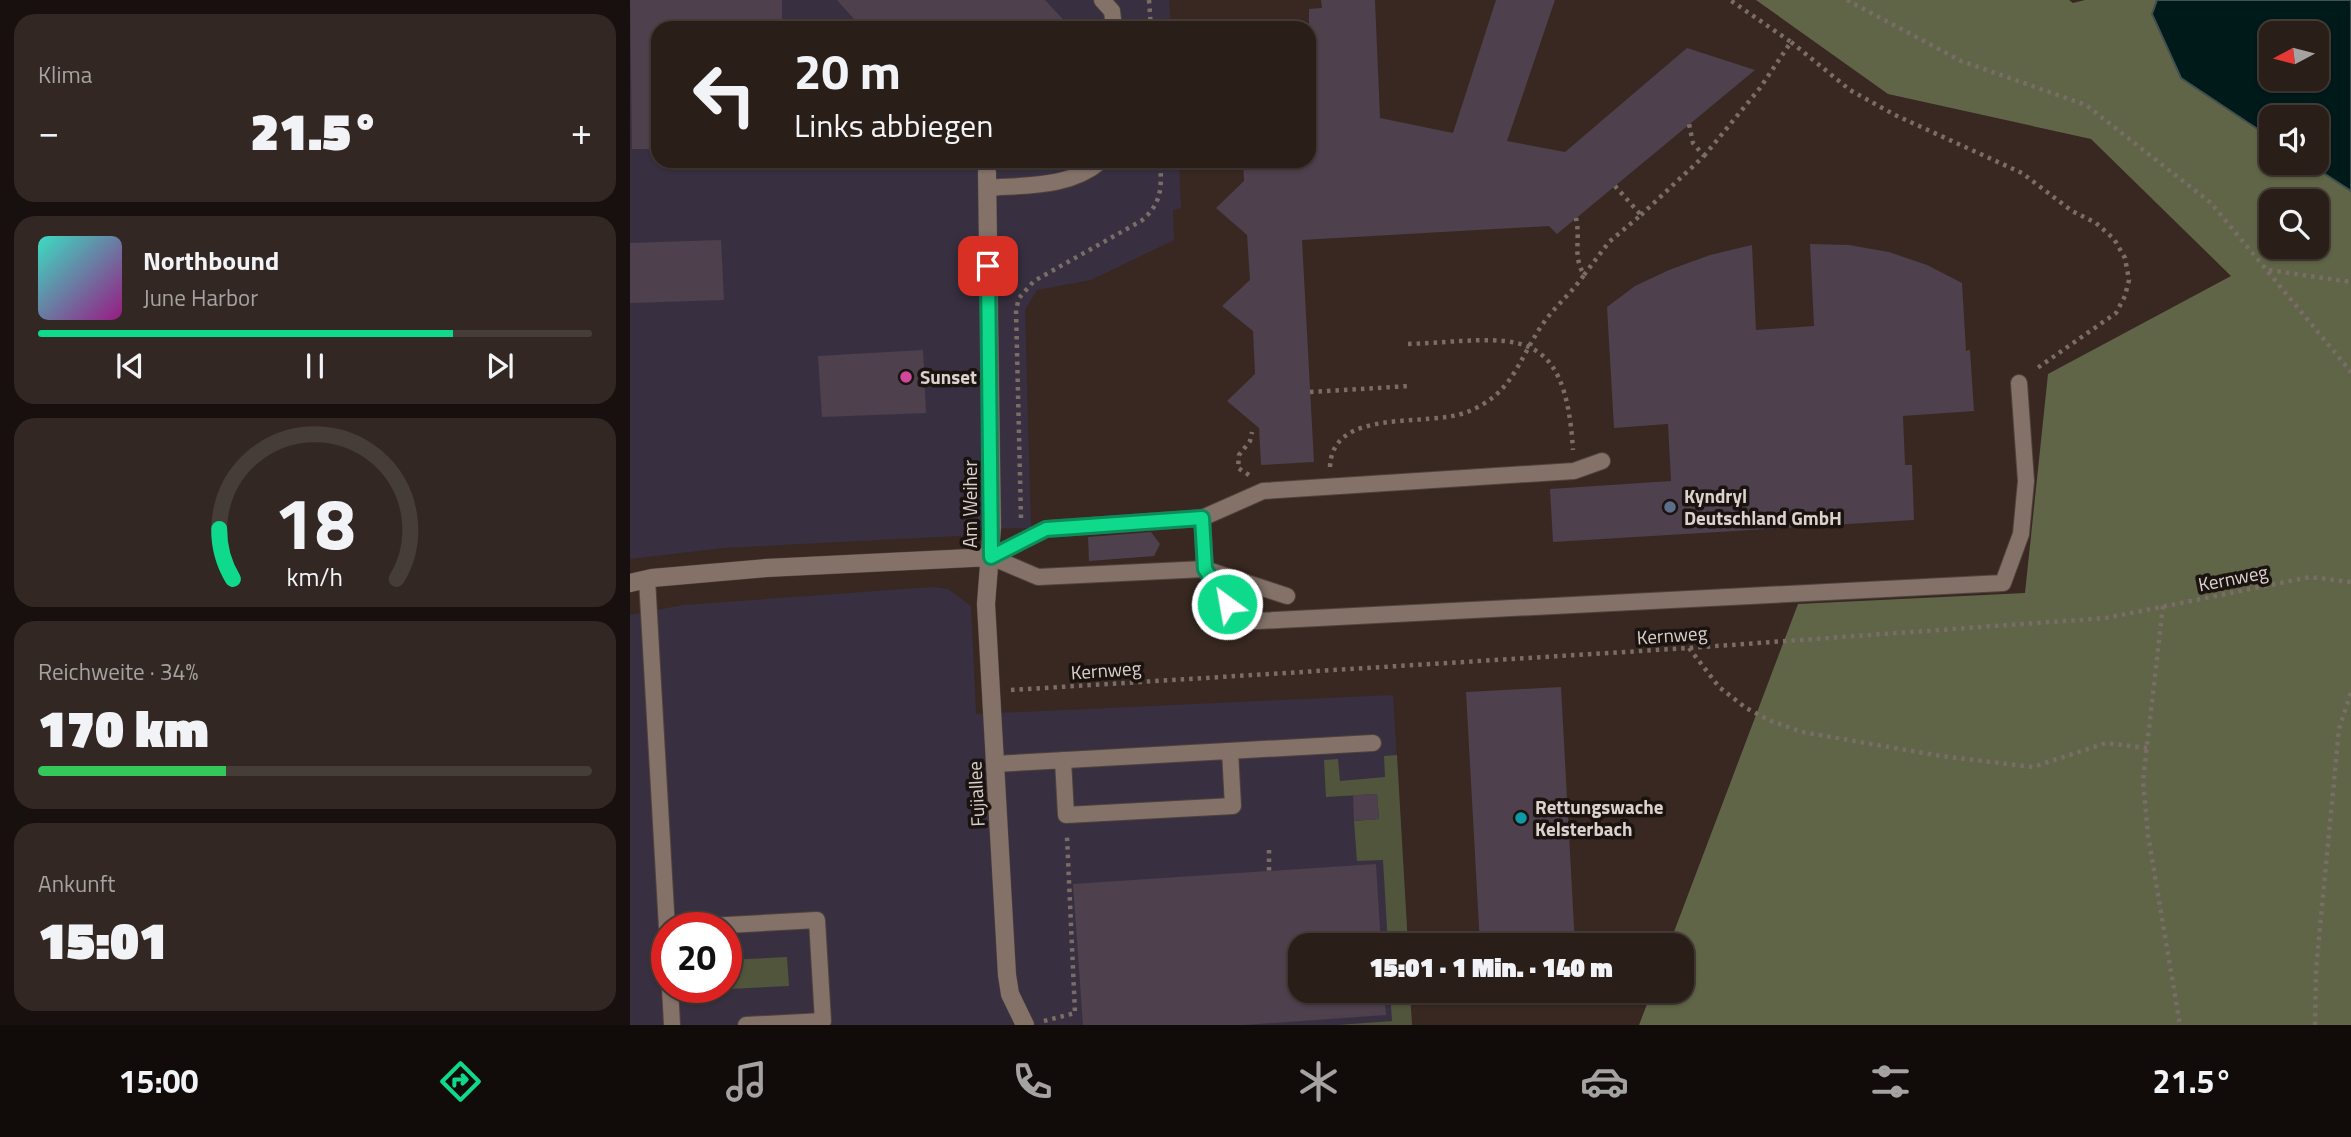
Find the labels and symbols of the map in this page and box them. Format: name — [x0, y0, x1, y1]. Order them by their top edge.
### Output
north arrow — [2259, 21, 2329, 91]
pin — [958, 236, 1018, 296]
place label: Sunset — [920, 362, 977, 391]
marker: Sunset — [898, 369, 914, 385]
street label: Am Weiher — [955, 460, 984, 548]
place label: Kyndryl Deutschland GmbH — [1684, 481, 1842, 532]
marker: Kyndryl Deutschland GmbH — [1662, 499, 1678, 515]
street label: Kernweg — [2196, 557, 2271, 598]
position arrow — [1190, 567, 1264, 641]
street label: Kernweg — [1636, 618, 1708, 651]
street label: Kernweg — [1070, 653, 1142, 686]
street label: Fujiallee — [959, 761, 992, 828]
place label: Rettungswache Kelsterbach — [1535, 792, 1664, 843]
marker: Rettungswache Kelsterbach — [1513, 810, 1529, 826]
speed limit sign: 20 — [651, 912, 742, 1003]

